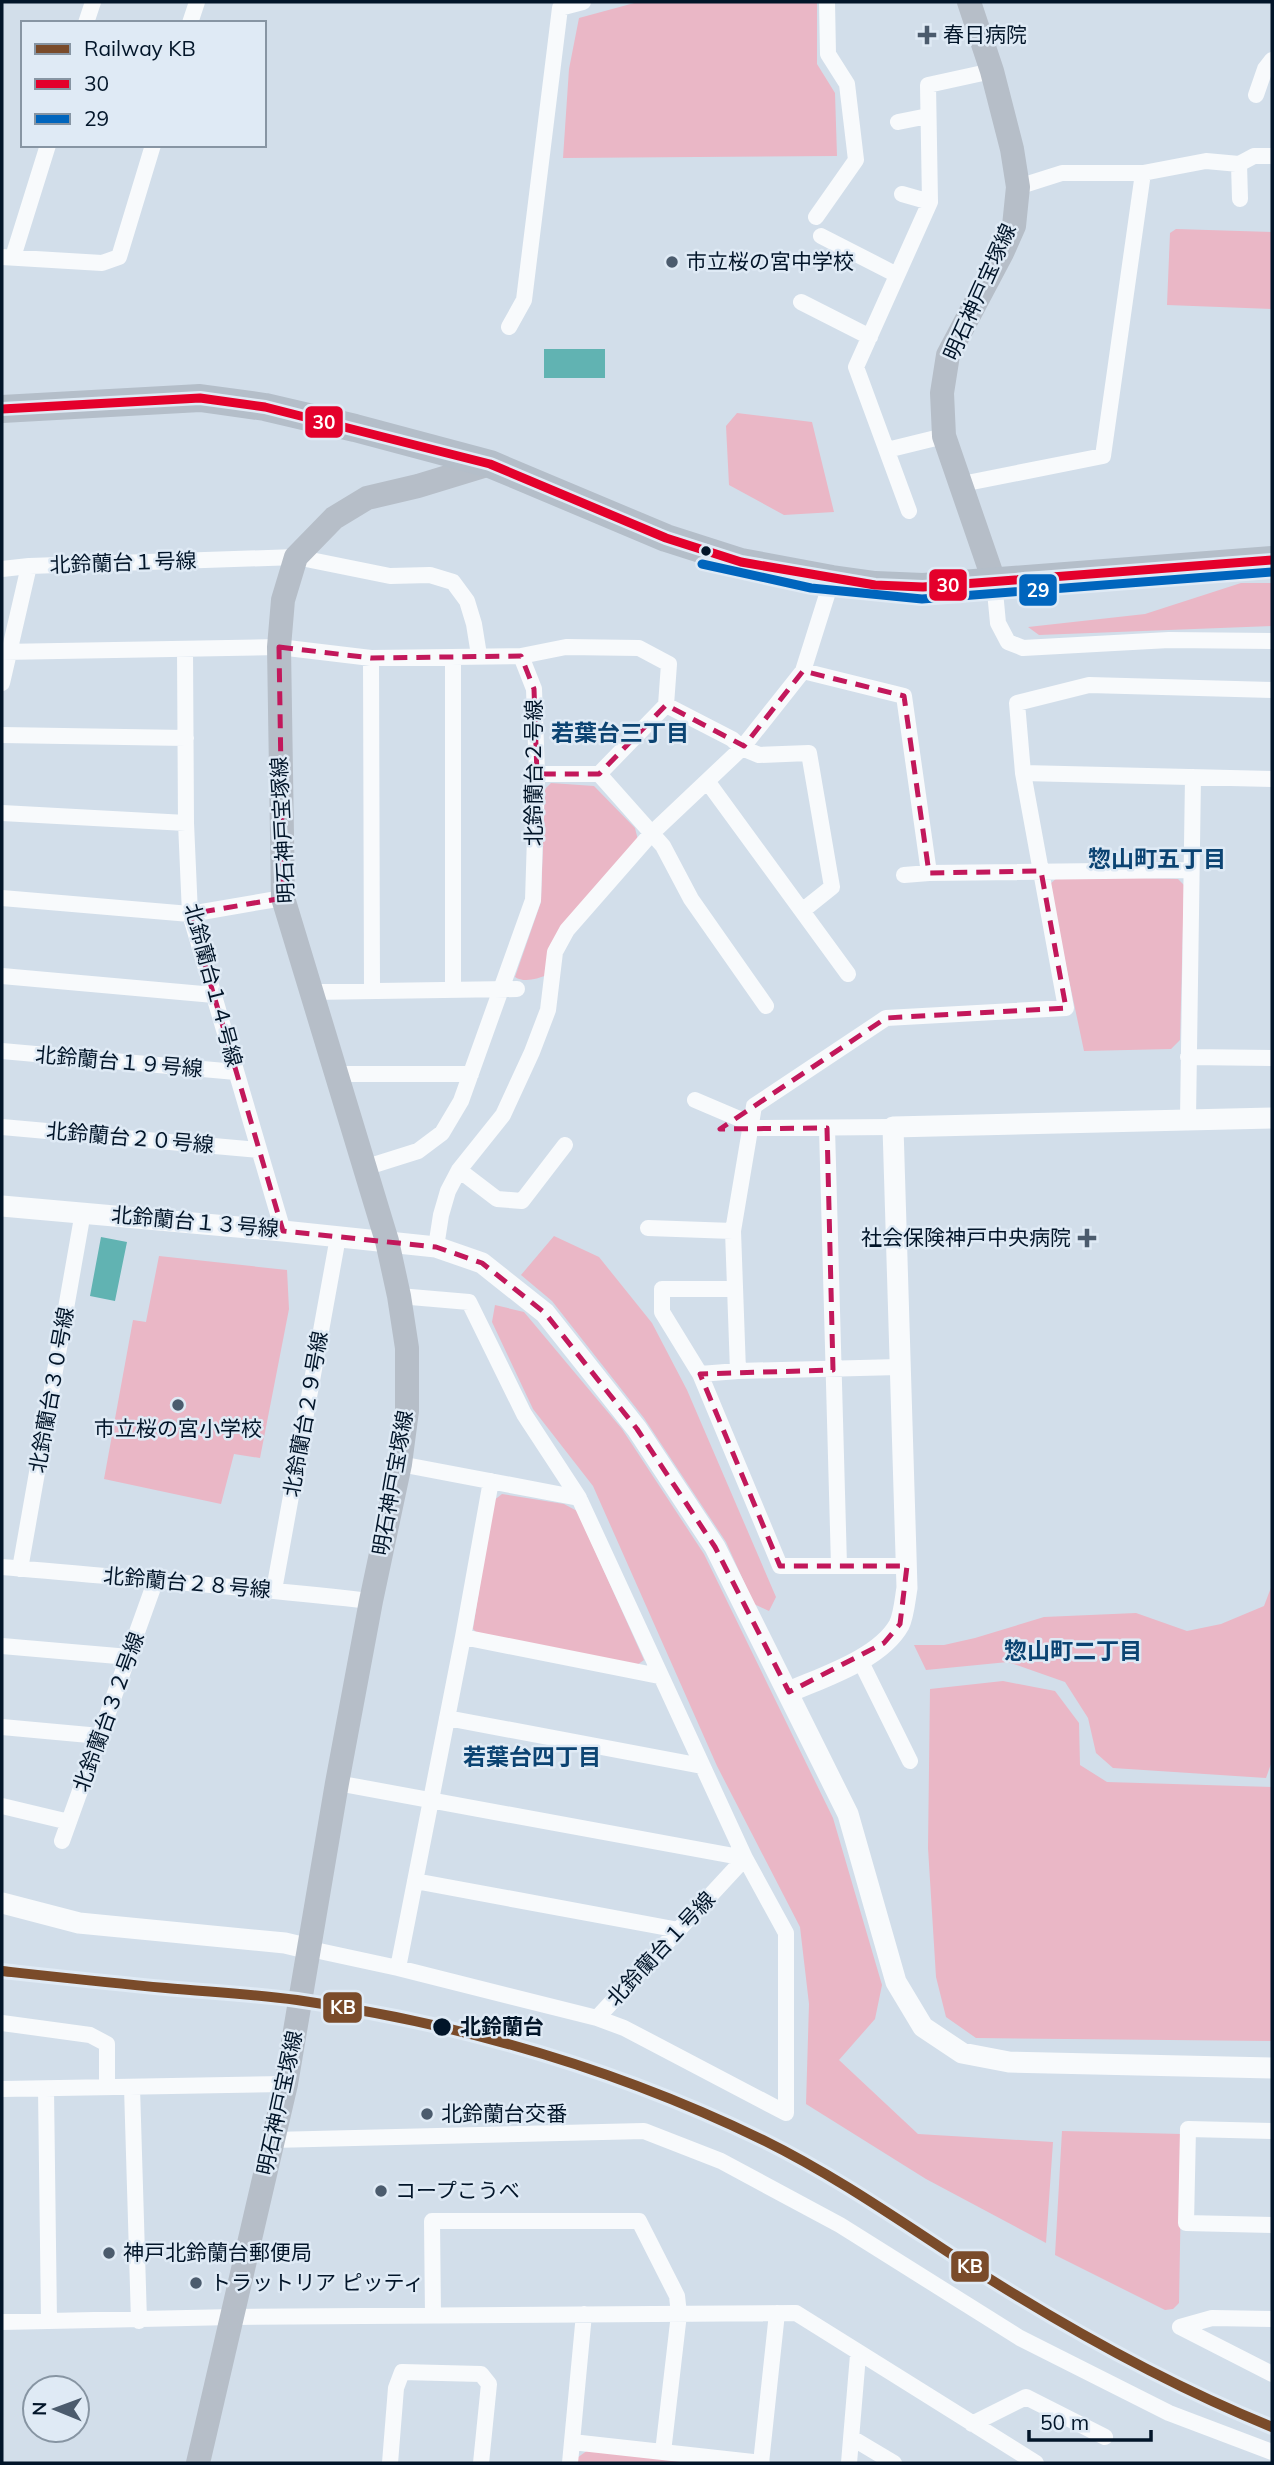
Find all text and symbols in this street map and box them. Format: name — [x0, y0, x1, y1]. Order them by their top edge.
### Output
legend — [21, 21, 266, 147]
place label: 春日病院 — [943, 21, 1027, 47]
marker: 春日病院 — [917, 25, 937, 45]
text: Railway KB — [84, 35, 196, 61]
text: 30 — [84, 70, 109, 96]
text: 29 — [84, 105, 109, 131]
street label: 明石神戸宝塚線 — [937, 219, 1021, 364]
place label: 市立桜の宮中学校 — [686, 248, 854, 274]
marker: 市立桜の宮中学校 — [664, 254, 680, 270]
line badge: 30 — [304, 405, 344, 439]
text: 30 — [313, 410, 335, 434]
unlabelled marker — [699, 544, 713, 558]
street label: 北鈴蘭台１号線 — [49, 546, 197, 578]
line badge: 30 — [928, 568, 968, 602]
text: 30 — [937, 573, 959, 597]
line badge: 29 — [1018, 573, 1058, 607]
text: 29 — [1027, 578, 1049, 602]
street label: 北鈴蘭台２号線 — [520, 700, 546, 847]
district label: 若葉台三丁目 — [551, 718, 689, 747]
street label: 明石神戸宝塚線 — [265, 756, 299, 904]
district label: 惣山町五丁目 — [1088, 844, 1226, 873]
street label: 北鈴蘭台１４号線 — [180, 900, 248, 1069]
street label: 北鈴蘭台１９号線 — [34, 1041, 204, 1081]
street label: 北鈴蘭台２０号線 — [45, 1117, 215, 1157]
street label: 北鈴蘭台１３号線 — [110, 1201, 280, 1241]
place label: 社会保険神戸中央病院 — [861, 1224, 1071, 1250]
marker: 社会保険神戸中央病院 — [1077, 1228, 1097, 1248]
street label: 北鈴蘭台３０号線 — [24, 1305, 78, 1475]
street label: 北鈴蘭台２９号線 — [278, 1329, 332, 1499]
marker: 市立桜の宮小学校 — [170, 1397, 186, 1413]
street label: 明石神戸宝塚線 — [366, 1408, 418, 1557]
place label: 市立桜の宮小学校 — [94, 1415, 262, 1441]
street label: 北鈴蘭台２８号線 — [102, 1562, 272, 1602]
street label: 北鈴蘭台３２号線 — [67, 1628, 149, 1795]
district label: 惣山町二丁目 — [1004, 1636, 1142, 1665]
district label: 若葉台四丁目 — [463, 1742, 601, 1771]
street label: 北鈴蘭台１号線 — [601, 1886, 720, 2011]
line badge: KB — [322, 1991, 363, 2024]
text: KB — [330, 1995, 356, 2019]
place label: 北鈴蘭台 — [460, 2013, 544, 2039]
marker: 北鈴蘭台 — [431, 2016, 453, 2038]
street label: 明石神戸宝塚線 — [251, 2028, 307, 2177]
place label: 北鈴蘭台交番 — [441, 2100, 567, 2126]
marker: 北鈴蘭台交番 — [419, 2106, 435, 2122]
place label: コープこうべ — [395, 2177, 520, 2203]
marker: コープこうべ — [373, 2183, 389, 2199]
place label: 神戸北鈴蘭台郵便局 — [123, 2239, 312, 2265]
marker: 神戸北鈴蘭台郵便局 — [101, 2245, 117, 2261]
line badge: KB — [950, 2250, 990, 2283]
text: KB — [957, 2254, 983, 2278]
place label: トラットリア ピッティ — [210, 2269, 424, 2295]
marker: トラットリア ピッティ — [188, 2275, 204, 2291]
north arrow — [21, 2374, 91, 2444]
scale bar — [1029, 2398, 1152, 2442]
text: N — [27, 2401, 51, 2416]
text: 50 m — [1040, 2409, 1089, 2435]

